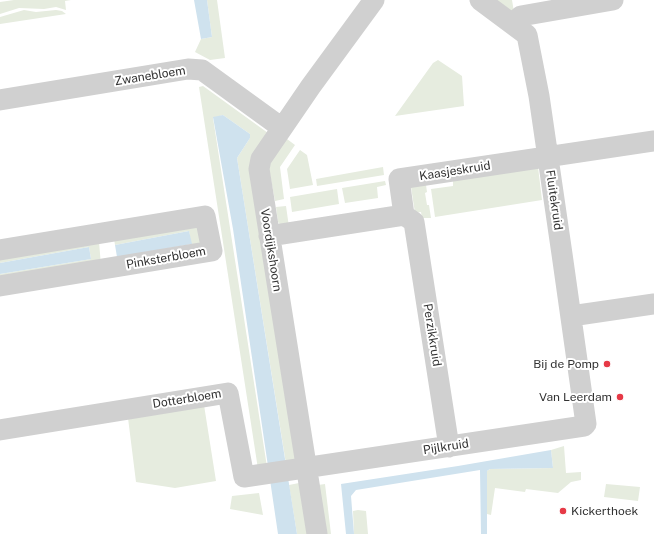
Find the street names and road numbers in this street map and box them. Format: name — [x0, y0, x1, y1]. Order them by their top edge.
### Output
street label: Zwanebloem — [114, 63, 186, 89]
street label: Kaasjeskruid — [418, 158, 492, 184]
street label: Fluitekruid — [543, 169, 565, 231]
street label: Voordijkshoorn — [257, 207, 285, 293]
street label: Pinksterbloem — [125, 244, 207, 272]
street label: Perzikkruid — [420, 303, 444, 367]
street label: Dotterbloem — [152, 386, 222, 412]
street label: Pijlkruid — [422, 436, 470, 458]

